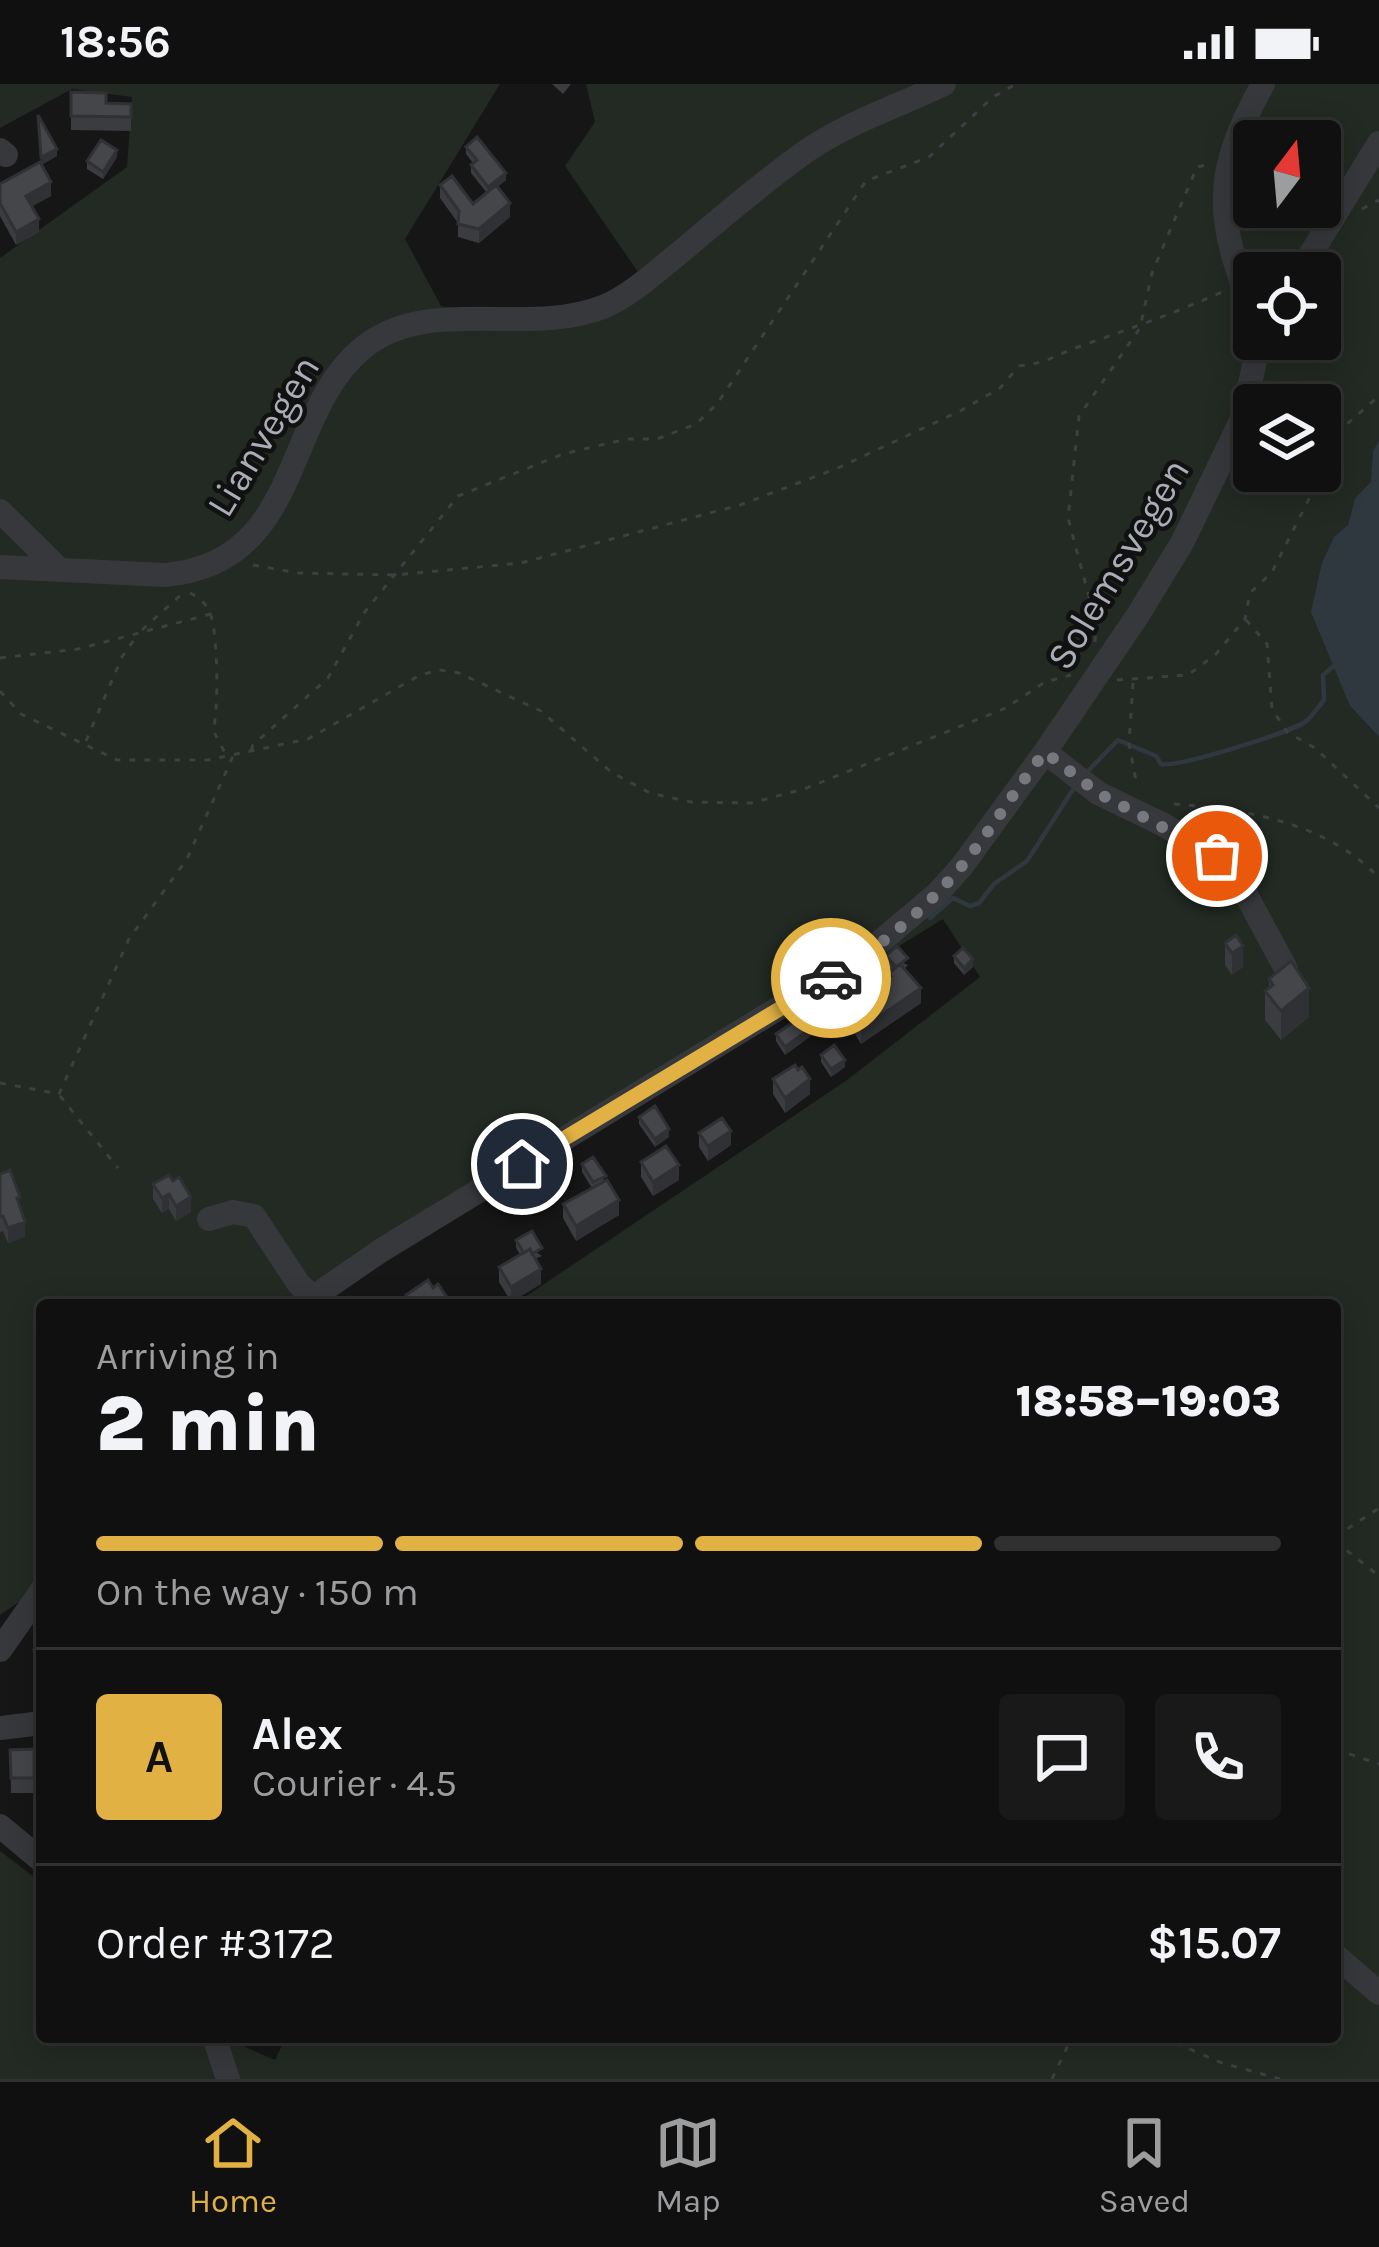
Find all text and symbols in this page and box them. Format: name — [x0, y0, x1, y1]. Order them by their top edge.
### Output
text: 18:56 — [60, 16, 171, 68]
north arrow — [1233, 120, 1341, 228]
map controls — [1233, 120, 1341, 492]
button: locate — [1233, 252, 1341, 360]
street label: Lianvegen — [197, 347, 329, 525]
button: layers — [1233, 384, 1341, 492]
street label: Solemsvegen — [1037, 450, 1199, 678]
pin — [1166, 805, 1268, 907]
icon: bag — [1184, 823, 1250, 889]
courier — [771, 918, 891, 1038]
icon: car — [798, 945, 864, 1011]
pin — [471, 1113, 573, 1215]
icon: home — [489, 1131, 555, 1197]
text: Arriving in — [96, 1333, 279, 1379]
text: 18:58–19:03 — [1016, 1375, 1281, 1427]
text: 2 min — [96, 1378, 320, 1470]
text: On the way · 150 m — [96, 1569, 419, 1615]
button: chat — [999, 1694, 1125, 1820]
button: phone — [1155, 1694, 1281, 1820]
text: Alex — [252, 1708, 343, 1760]
text: A — [145, 1731, 173, 1783]
text: Courier · 4.5 — [252, 1760, 457, 1806]
text: Order #3172 — [96, 1917, 335, 1969]
text: $15.07 — [1147, 1917, 1281, 1969]
tab: Home — [189, 2110, 277, 2220]
tab: Map — [655, 2110, 721, 2220]
tab: Saved — [1099, 2110, 1190, 2220]

